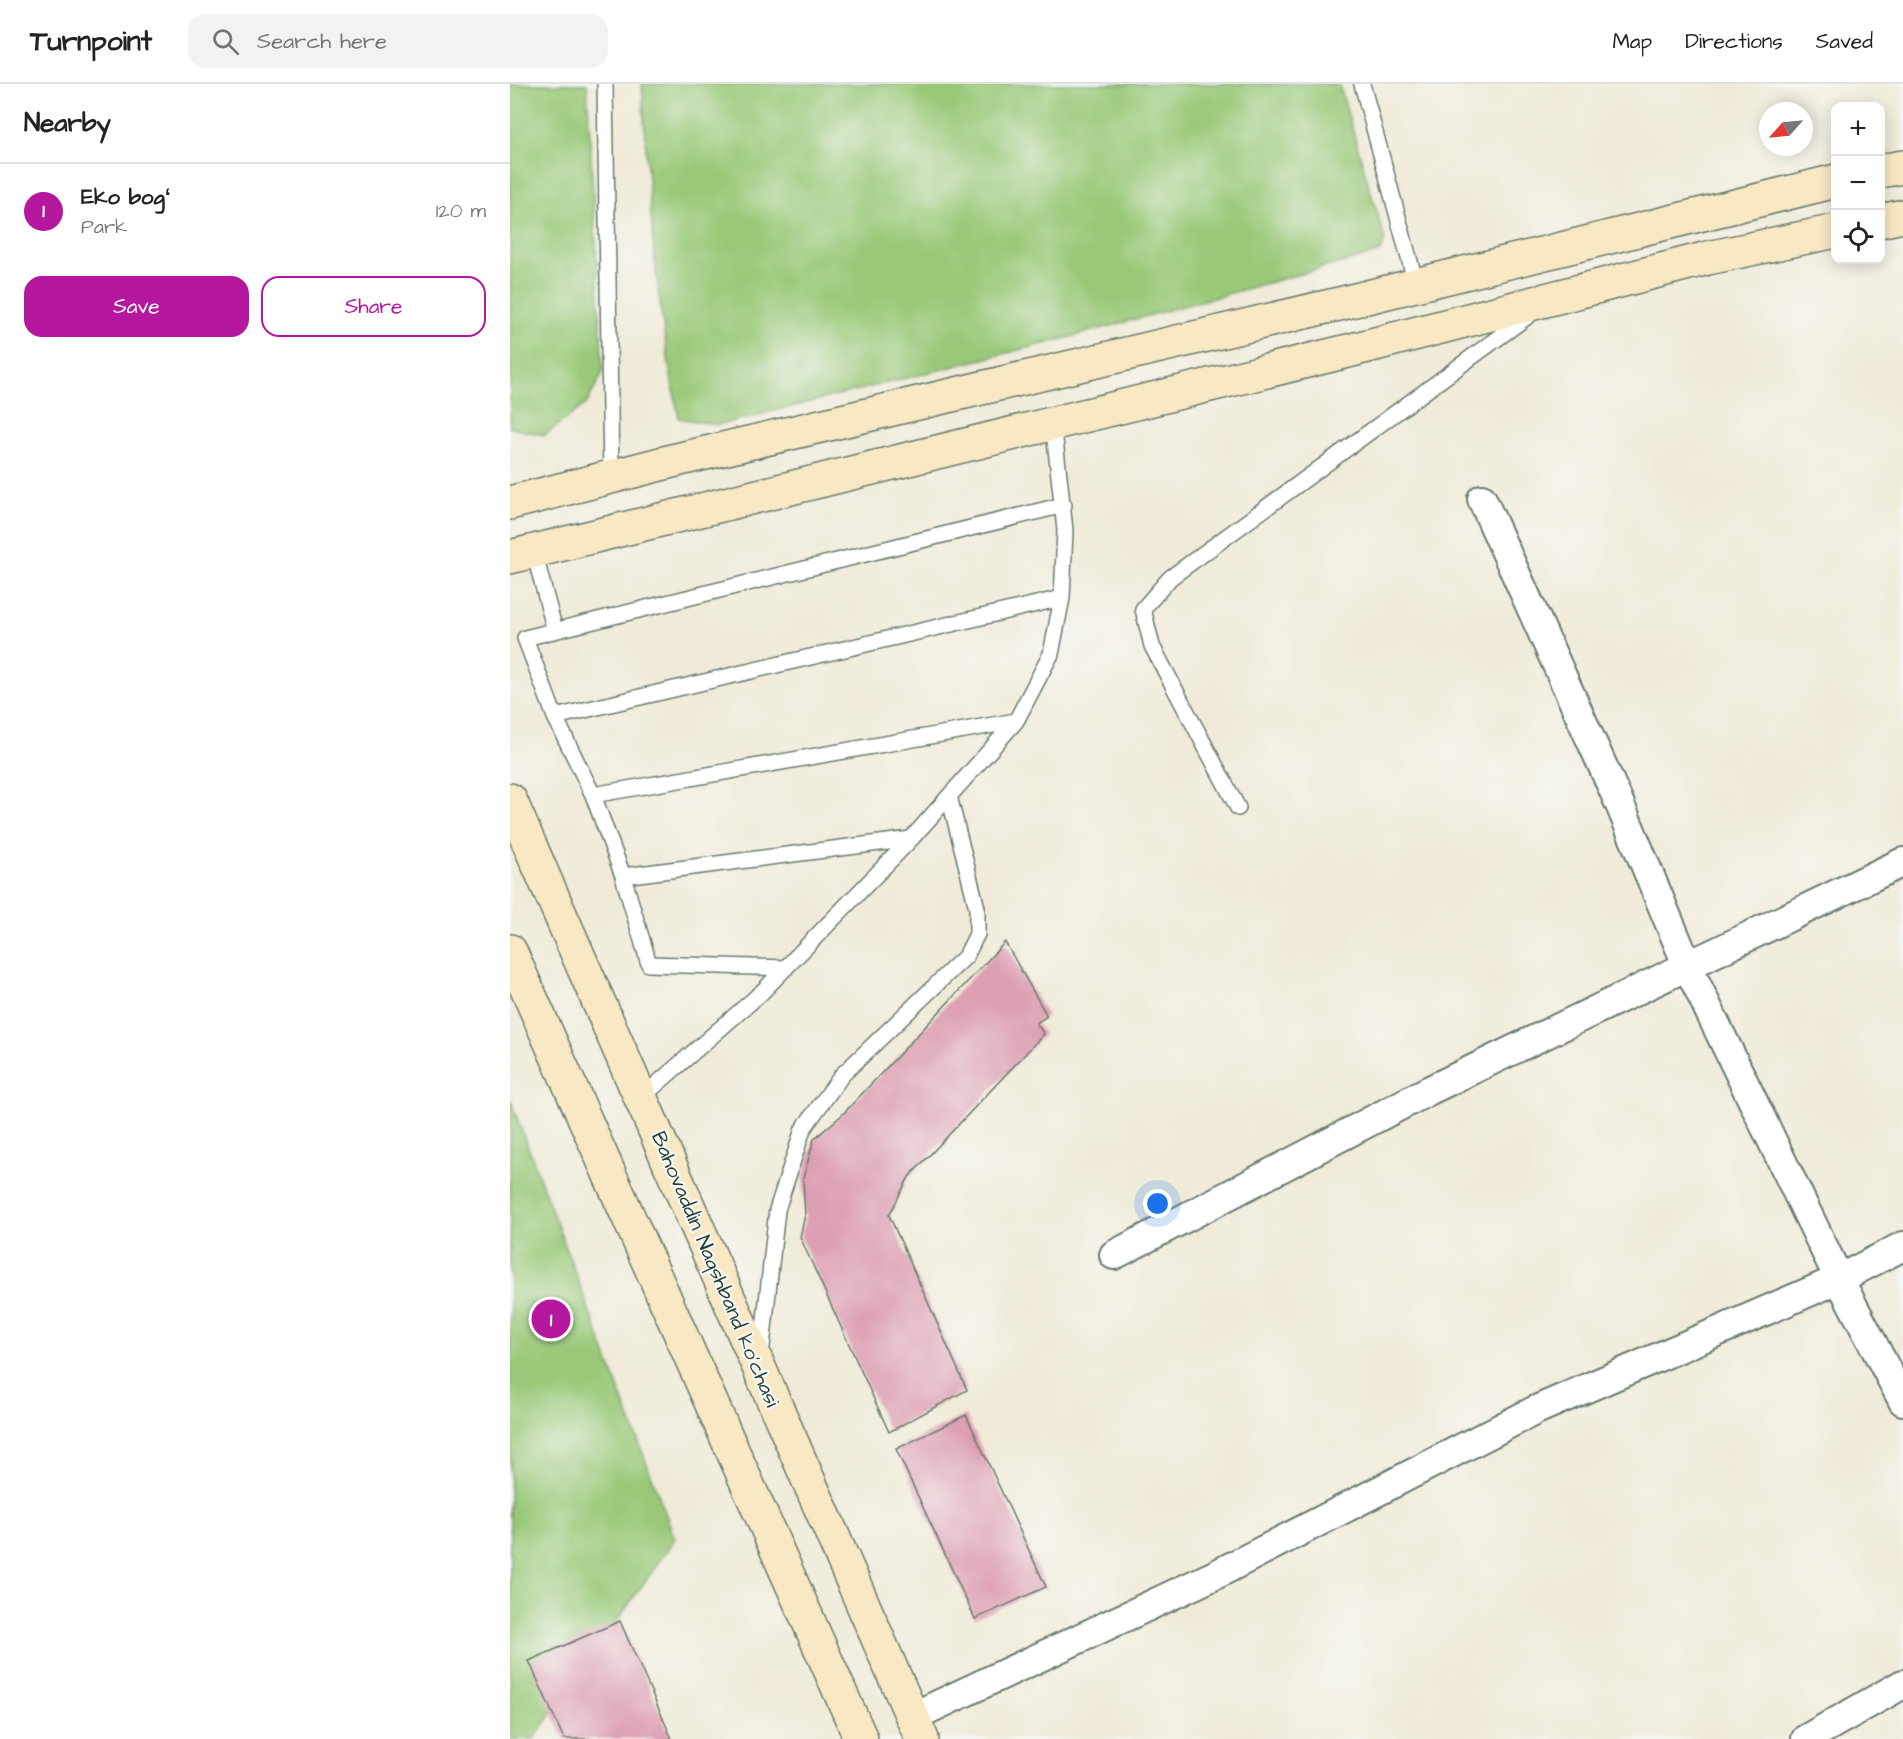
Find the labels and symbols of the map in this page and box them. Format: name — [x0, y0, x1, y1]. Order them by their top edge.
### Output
north arrow — [1759, 102, 1813, 156]
street label: Bahovaddin Naqshband ko'chasi — [644, 1127, 787, 1412]
your location — [1143, 1189, 1172, 1218]
pin: 1 — [532, 1296, 570, 1342]

